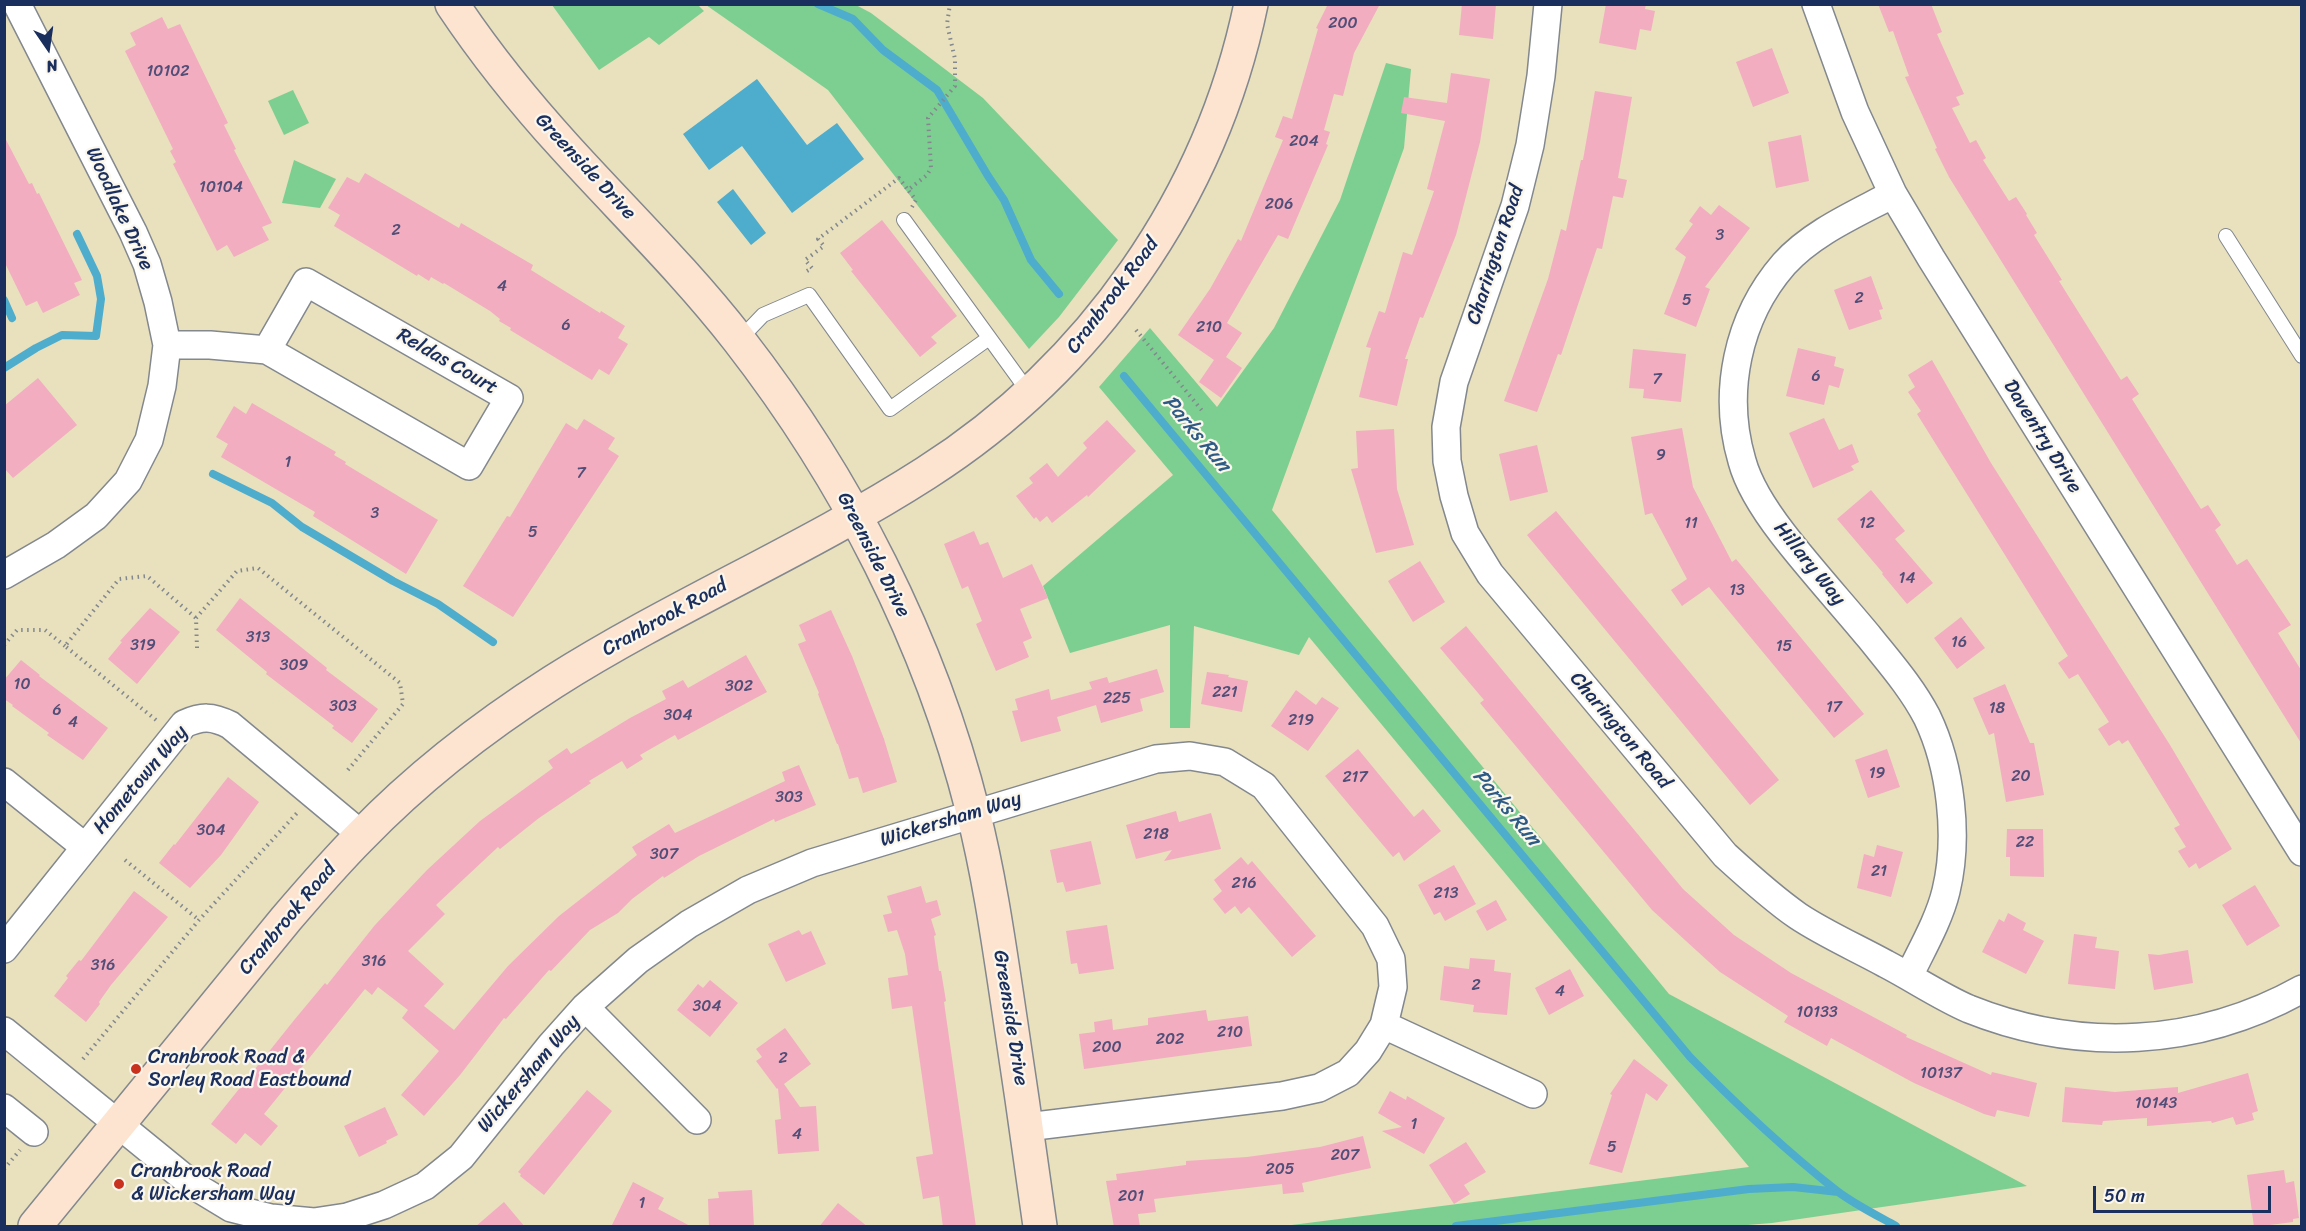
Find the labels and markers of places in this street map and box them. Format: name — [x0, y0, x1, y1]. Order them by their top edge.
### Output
place label: Cranbrook Road & Sorley Road Eastbound — [148, 1046, 350, 1093]
marker: Cranbrook Road & Sorley Road Eastbound — [129, 1062, 143, 1076]
place label: Cranbrook Road & Wickersham Way — [131, 1160, 295, 1207]
marker: Cranbrook Road & Wickersham Way — [112, 1177, 126, 1191]

